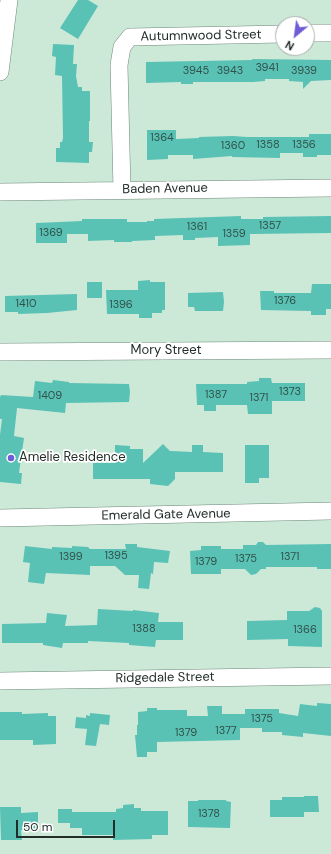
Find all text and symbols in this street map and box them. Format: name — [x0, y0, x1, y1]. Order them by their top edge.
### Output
north arrow — [275, 16, 315, 56]
street label: Autumnwood Street — [140, 27, 262, 45]
text: N — [283, 38, 297, 54]
house number: 3941 — [255, 61, 279, 75]
house number: 3945 — [183, 64, 209, 78]
house number: 3943 — [217, 64, 243, 78]
house number: 3939 — [291, 64, 317, 78]
house number: 1364 — [150, 131, 174, 145]
house number: 1358 — [256, 138, 280, 152]
house number: 1356 — [292, 138, 316, 152]
house number: 1360 — [221, 139, 245, 153]
street label: Baden Avenue — [122, 180, 208, 198]
house number: 1357 — [259, 219, 281, 233]
house number: 1361 — [187, 220, 207, 234]
house number: 1369 — [39, 226, 63, 240]
house number: 1359 — [222, 227, 246, 241]
house number: 1376 — [274, 294, 296, 308]
house number: 1410 — [15, 297, 37, 311]
house number: 1396 — [109, 298, 133, 312]
street label: Mory Street — [131, 343, 201, 359]
house number: 1373 — [279, 385, 301, 399]
house number: 1387 — [205, 388, 227, 402]
house number: 1409 — [38, 389, 62, 403]
house number: 1371 — [249, 391, 269, 405]
place label: Amelie Residence — [19, 450, 126, 466]
marker: Amelie Residence — [6, 453, 16, 463]
street label: Emerald Gate Avenue — [101, 506, 231, 524]
house number: 1395 — [104, 549, 128, 563]
house number: 1399 — [59, 550, 83, 564]
house number: 1371 — [280, 550, 300, 564]
house number: 1375 — [235, 552, 257, 566]
house number: 1379 — [195, 555, 217, 569]
house number: 1388 — [132, 622, 156, 636]
house number: 1366 — [293, 623, 317, 637]
street label: Ridgedale Street — [115, 669, 215, 687]
house number: 1375 — [251, 712, 273, 726]
house number: 1377 — [215, 724, 237, 738]
house number: 1379 — [175, 726, 197, 740]
house number: 1378 — [198, 807, 220, 821]
scale bar — [18, 812, 117, 838]
text: 50 m — [23, 819, 52, 835]

